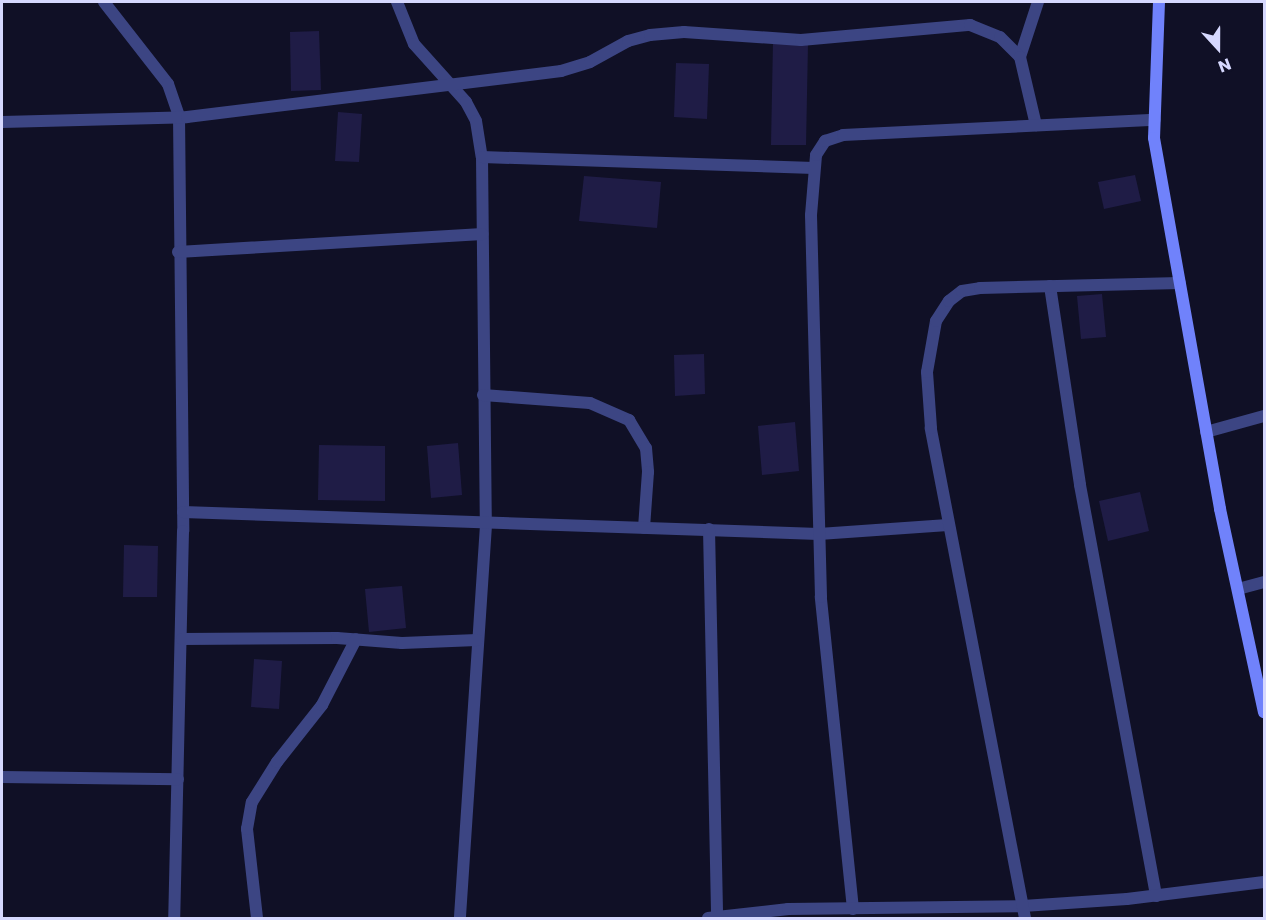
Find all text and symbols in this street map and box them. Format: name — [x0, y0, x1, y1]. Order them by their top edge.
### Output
north arrow — [1188, 18, 1248, 78]
text: N — [1215, 52, 1234, 78]

